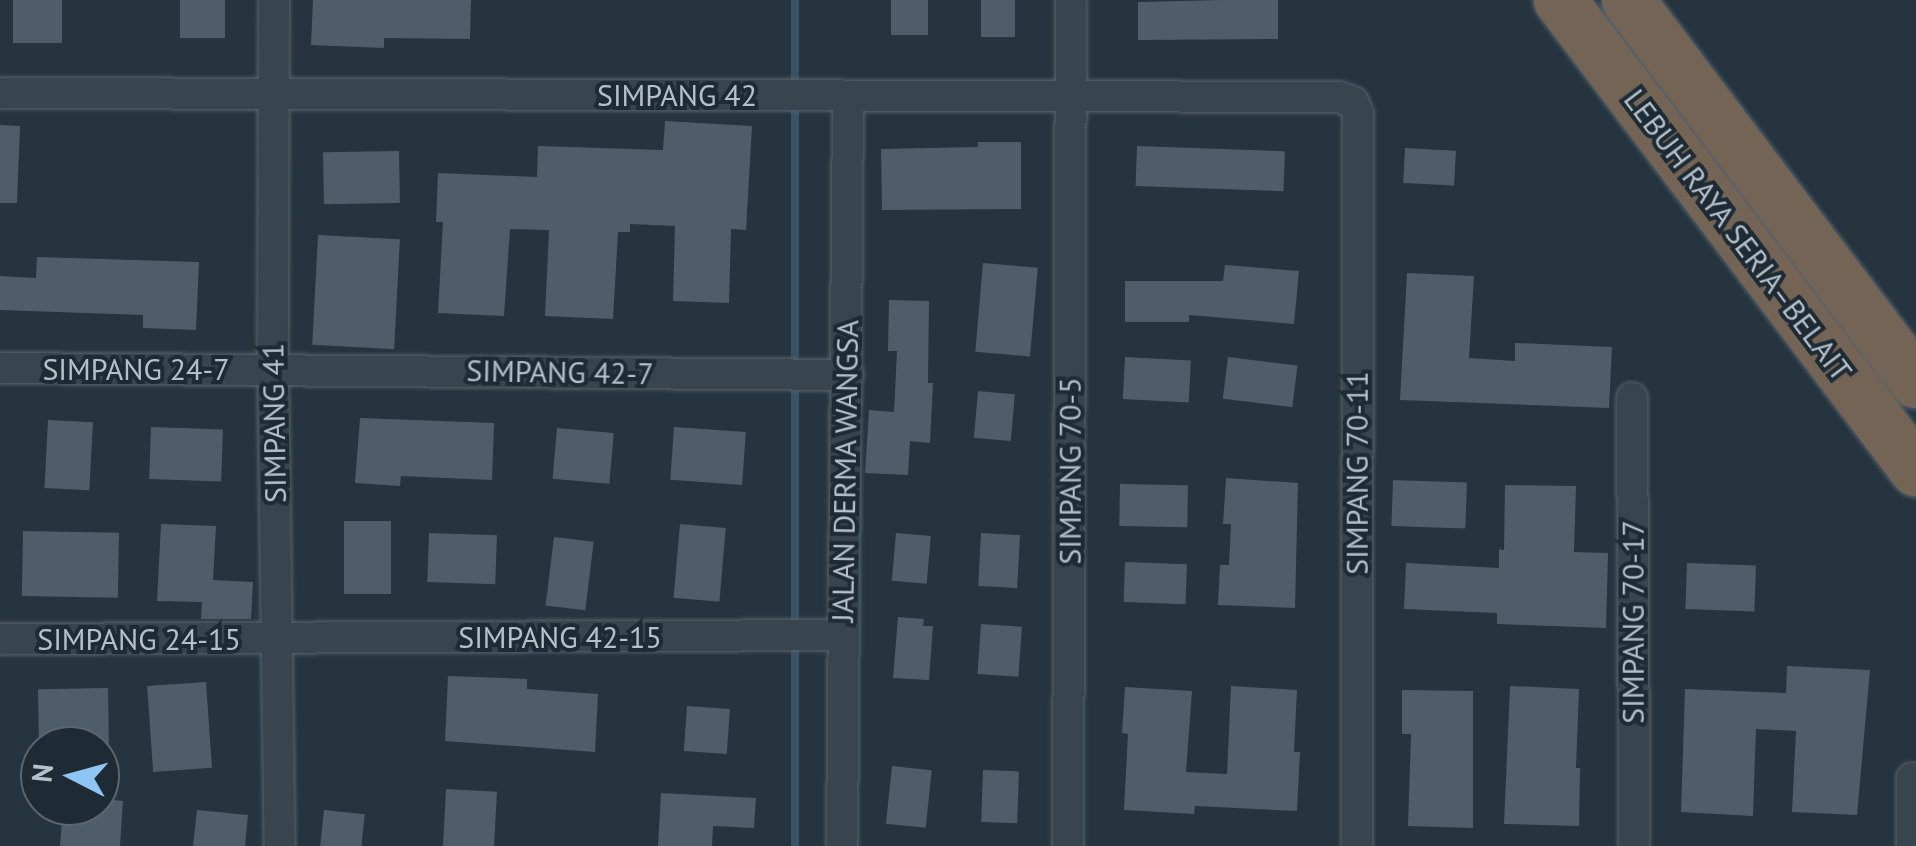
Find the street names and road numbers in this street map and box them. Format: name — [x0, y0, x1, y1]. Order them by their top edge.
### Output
street label: SIMPANG 42 — [597, 77, 757, 113]
street label: LEBUH RAYA SERIA–BELAIT — [1616, 82, 1860, 388]
street label: JALAN DERMA WANGSA — [824, 319, 866, 623]
street label: SIMPANG 41 — [255, 343, 293, 503]
street label: SIMPANG 24-7 — [42, 351, 230, 387]
street label: SIMPANG 42-7 — [466, 352, 654, 392]
street label: SIMPANG 70-11 — [1339, 371, 1375, 575]
street label: SIMPANG 70-5 — [1052, 377, 1088, 565]
street label: SIMPANG 70-17 — [1615, 520, 1651, 724]
street label: SIMPANG 42-15 — [458, 619, 662, 655]
street label: SIMPANG 24-15 — [37, 621, 241, 657]

